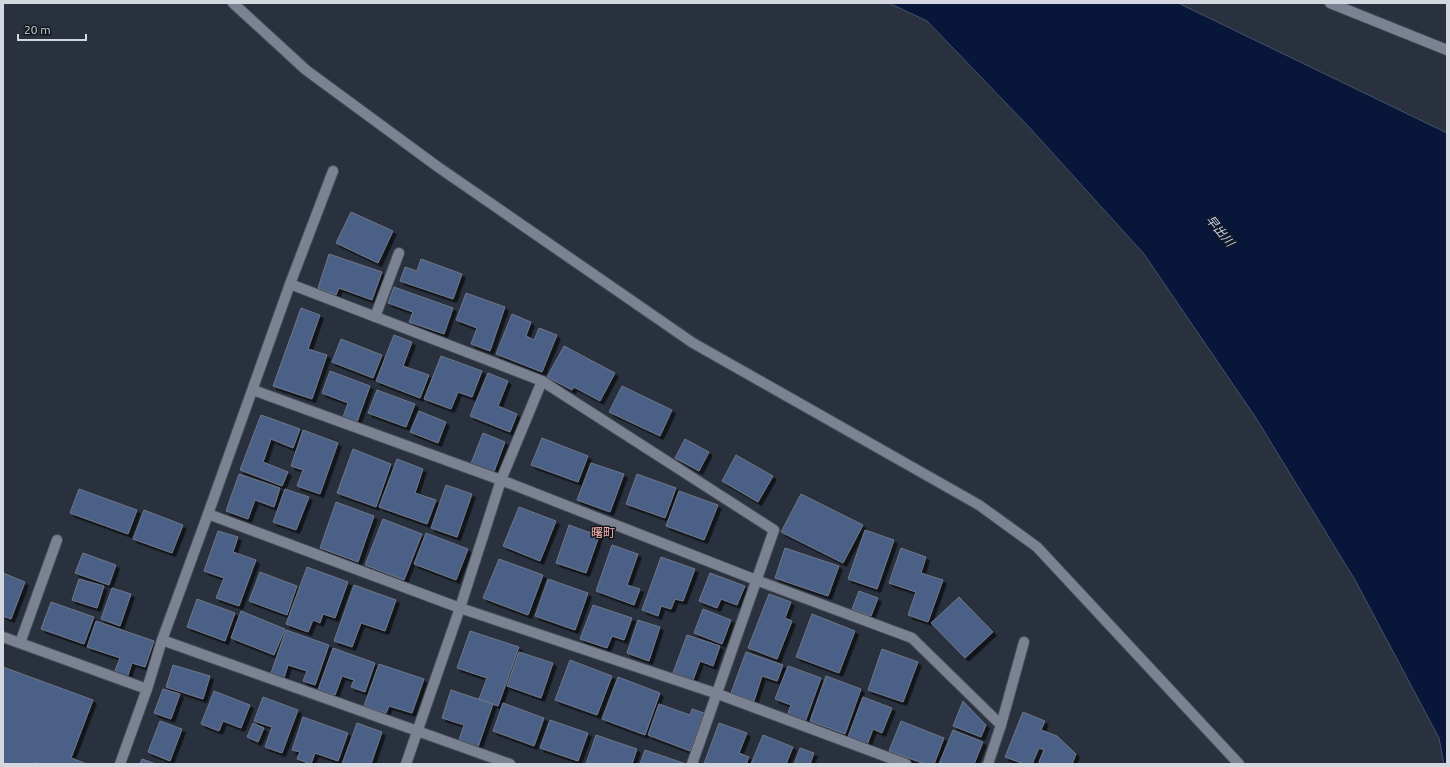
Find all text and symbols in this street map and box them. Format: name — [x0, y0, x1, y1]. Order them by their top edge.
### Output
scale bar — [18, 16, 86, 42]
text: 20 m — [24, 23, 51, 36]
water label: 早出川 — [1204, 213, 1238, 250]
district label: 曙町 — [591, 526, 615, 539]

